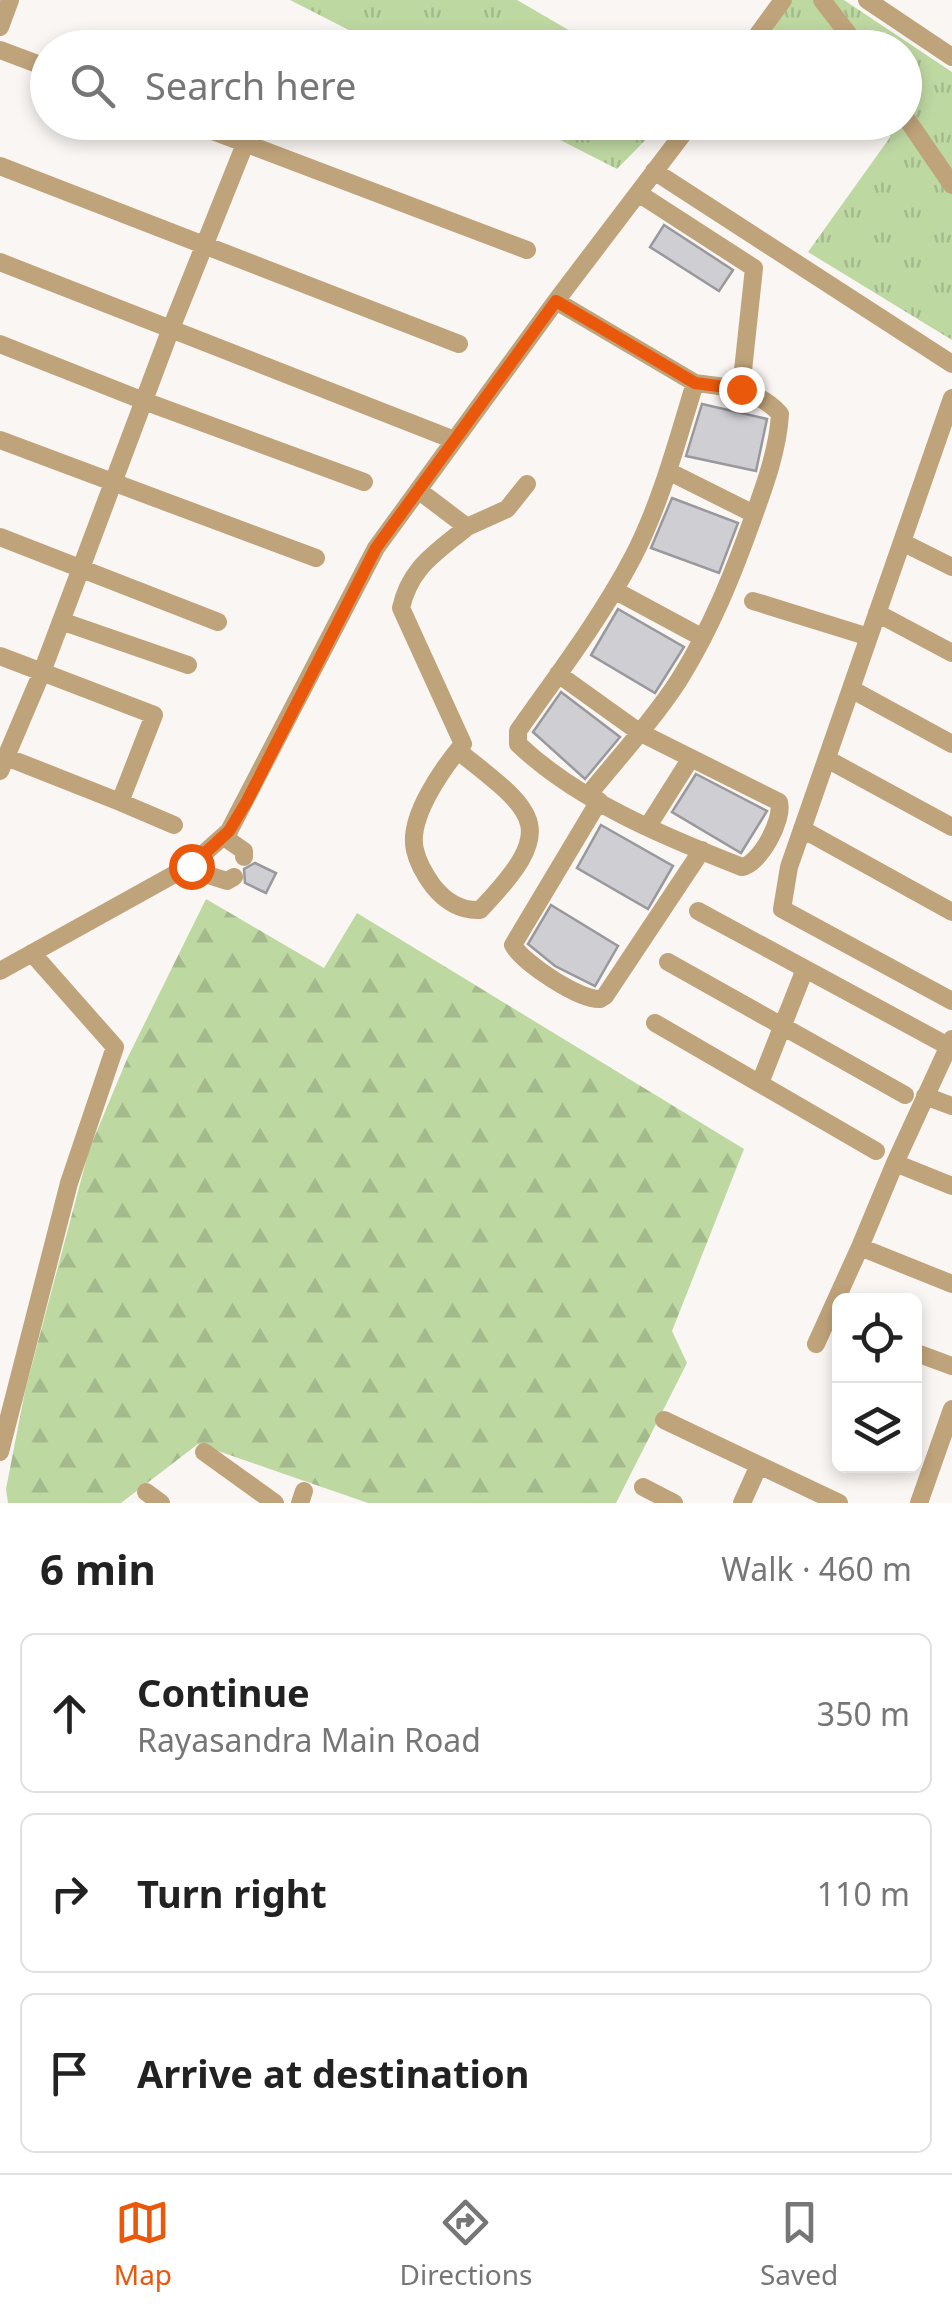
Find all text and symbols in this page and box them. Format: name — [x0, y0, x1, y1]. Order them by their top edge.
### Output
search box — [30, 30, 922, 140]
icon: search — [65, 58, 120, 113]
text: Search here — [145, 59, 356, 111]
route end — [719, 367, 765, 413]
route start — [169, 844, 215, 890]
map controls — [832, 1293, 922, 1473]
button: locate — [832, 1293, 922, 1383]
button: layers — [832, 1383, 922, 1473]
text: 6 min — [40, 1540, 156, 1597]
text: Walk · 460 m — [721, 1547, 912, 1590]
text: Continue — [137, 1666, 310, 1718]
icon: ahead — [42, 1686, 97, 1741]
text: 350 m — [817, 1692, 910, 1735]
text: Rayasandra Main Road — [137, 1718, 481, 1761]
icon: right — [42, 1866, 97, 1921]
text: Turn right — [137, 1867, 327, 1919]
text: 110 m — [817, 1872, 910, 1915]
icon: arrive — [42, 2046, 97, 2101]
text: Arrive at destination — [137, 2047, 529, 2099]
tab: Map — [114, 2195, 172, 2293]
tab: Directions — [400, 2195, 532, 2293]
tab: Saved — [760, 2195, 838, 2293]

